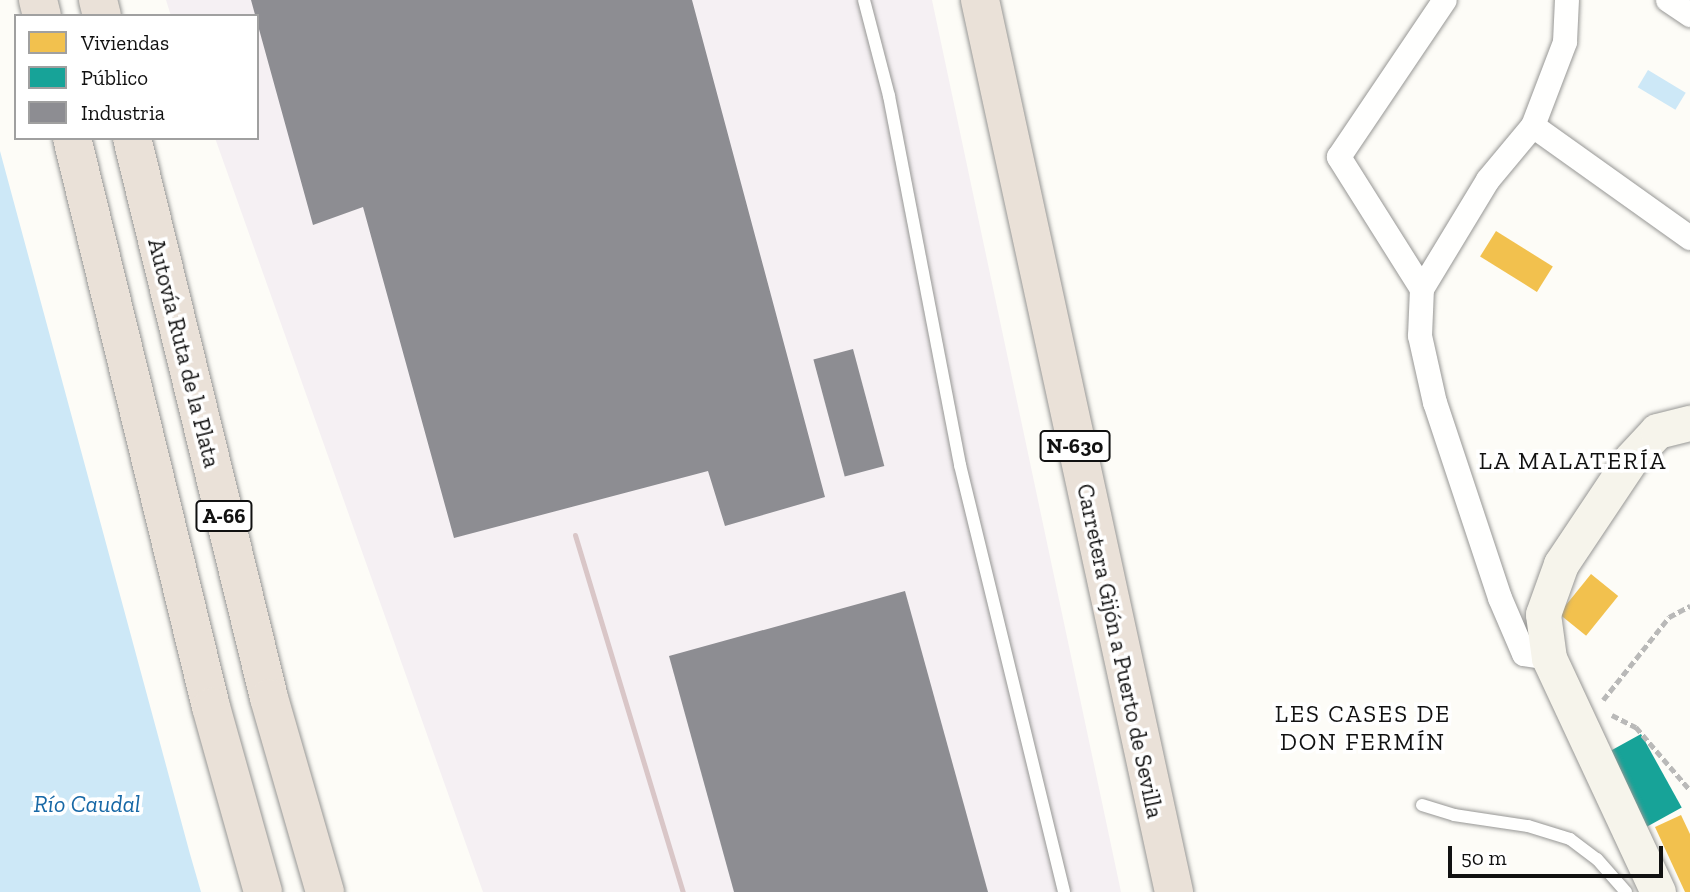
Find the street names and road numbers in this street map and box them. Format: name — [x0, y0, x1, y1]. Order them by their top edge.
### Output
street label: Autovía Ruta de la Plata — [142, 236, 226, 470]
road number: N-630 — [1038, 428, 1112, 464]
street label: Carretera Gijón a Puerto de Sevilla — [1071, 481, 1169, 821]
road number: A-66 — [194, 498, 254, 534]

